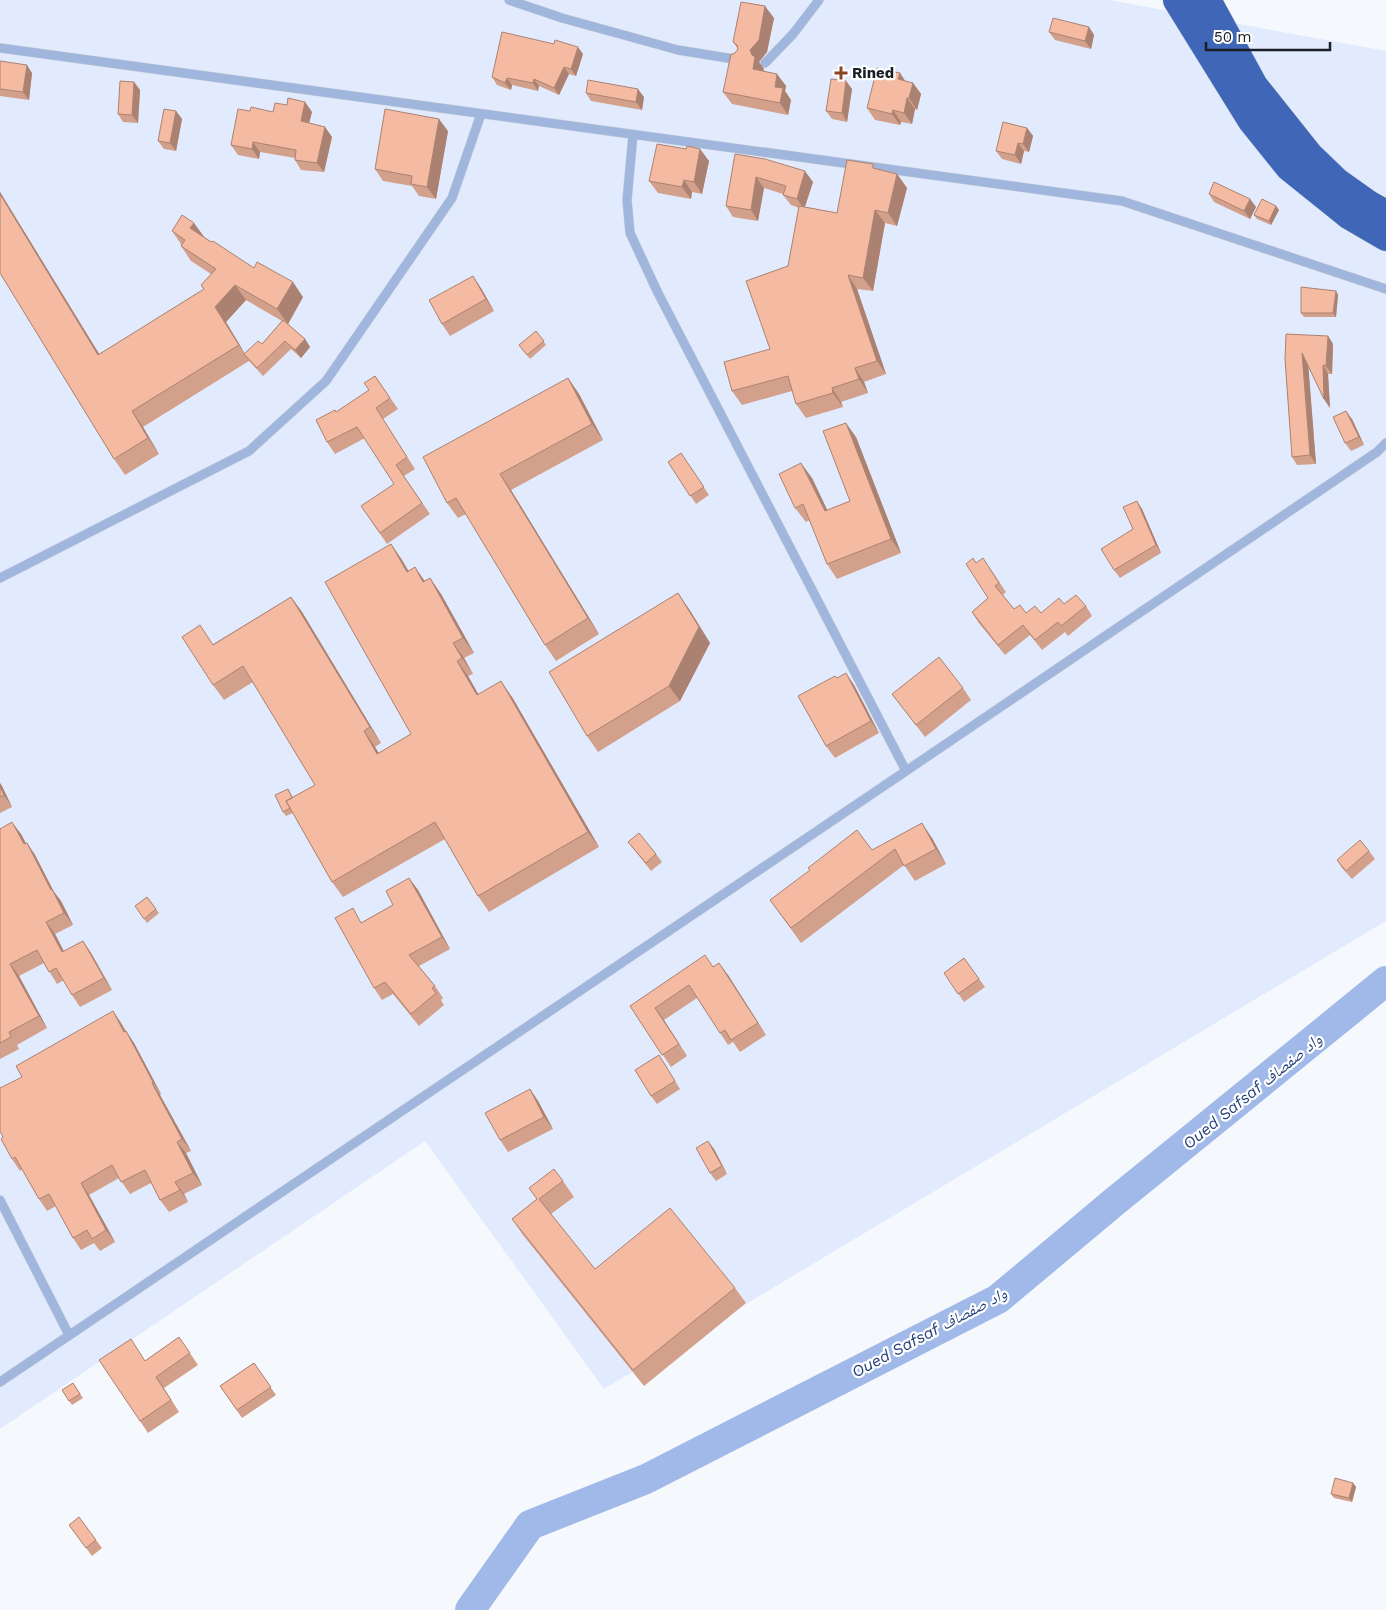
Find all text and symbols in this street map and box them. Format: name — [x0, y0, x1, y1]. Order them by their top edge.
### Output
scale bar — [1206, 20, 1330, 52]
text: 50 m — [1214, 28, 1251, 46]
place label: Rined — [852, 64, 894, 82]
marker: Rined — [834, 66, 848, 80]
water label: Oued Safsaf واد صفصاف — [1179, 1029, 1326, 1153]
water label: Oued Safsaf واد صفصاف — [848, 1283, 1010, 1381]

